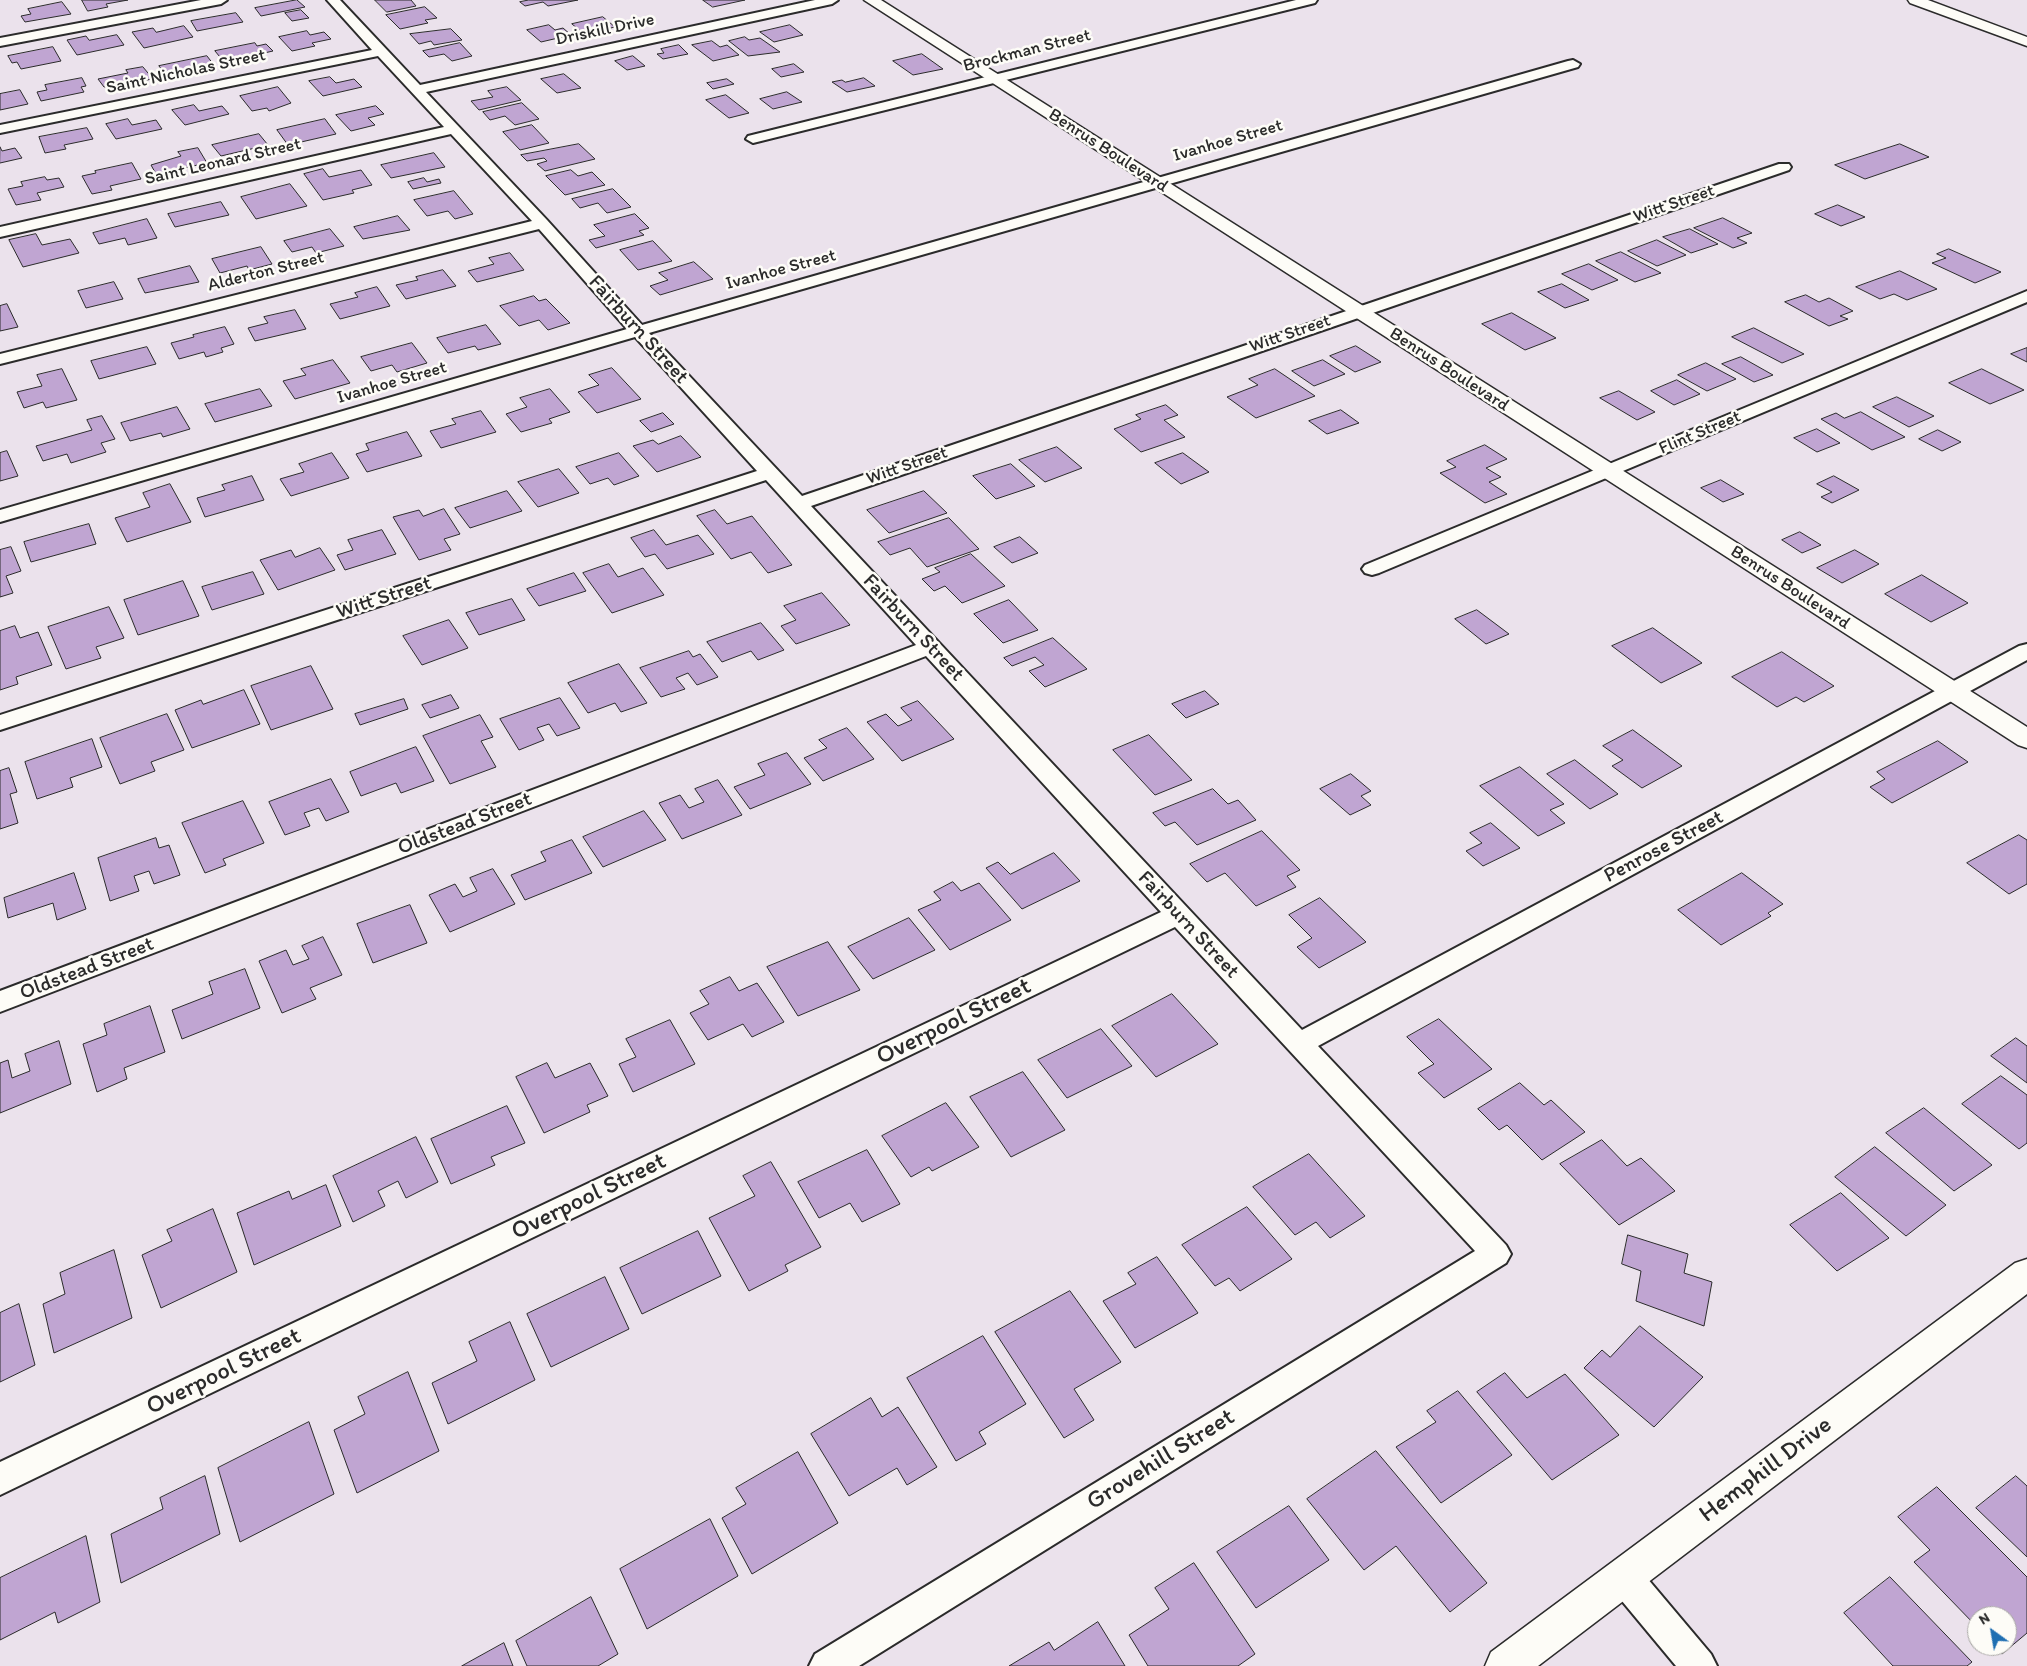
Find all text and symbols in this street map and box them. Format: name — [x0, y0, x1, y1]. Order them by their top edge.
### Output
street label: Driskill Drive — [554, 9, 656, 51]
street label: Brockman Street — [961, 25, 1093, 77]
street label: Saint Nicholas Street — [104, 45, 268, 99]
street label: Benrus Boulevard — [1044, 104, 1172, 198]
street label: Ivanhoe Street — [1171, 115, 1285, 167]
street label: Saint Leonard Street — [143, 134, 303, 190]
street label: Witt Street — [1631, 180, 1717, 228]
street label: Ivanhoe Street — [724, 245, 838, 295]
street label: Alderton Street — [206, 247, 326, 297]
street label: Fairburn Street — [583, 270, 693, 390]
street label: Witt Street — [1247, 310, 1333, 358]
street label: Benrus Boulevard — [1385, 323, 1513, 417]
street label: Ivanhoe Street — [335, 357, 449, 409]
street label: Flint Street — [1656, 406, 1744, 460]
street label: Witt Street — [864, 442, 950, 490]
street label: Benrus Boulevard — [1726, 541, 1854, 635]
street label: Fairburn Street — [857, 569, 969, 687]
street label: Witt Street — [333, 571, 435, 625]
street label: Oldstead Street — [394, 787, 536, 861]
street label: Penrose Street — [1600, 805, 1728, 889]
street label: Fairburn Street — [1132, 866, 1244, 984]
street label: Oldstead Street — [16, 932, 158, 1006]
street label: Overpool Street — [872, 972, 1036, 1072]
street label: Overpool Street — [507, 1147, 671, 1247]
street label: Overpool Street — [142, 1322, 306, 1422]
street label: Grovehill Street — [1081, 1403, 1241, 1517]
street label: Hemphill Drive — [1694, 1410, 1838, 1530]
north arrow — [1967, 1606, 2017, 1656]
text: N — [1976, 1609, 1993, 1628]

